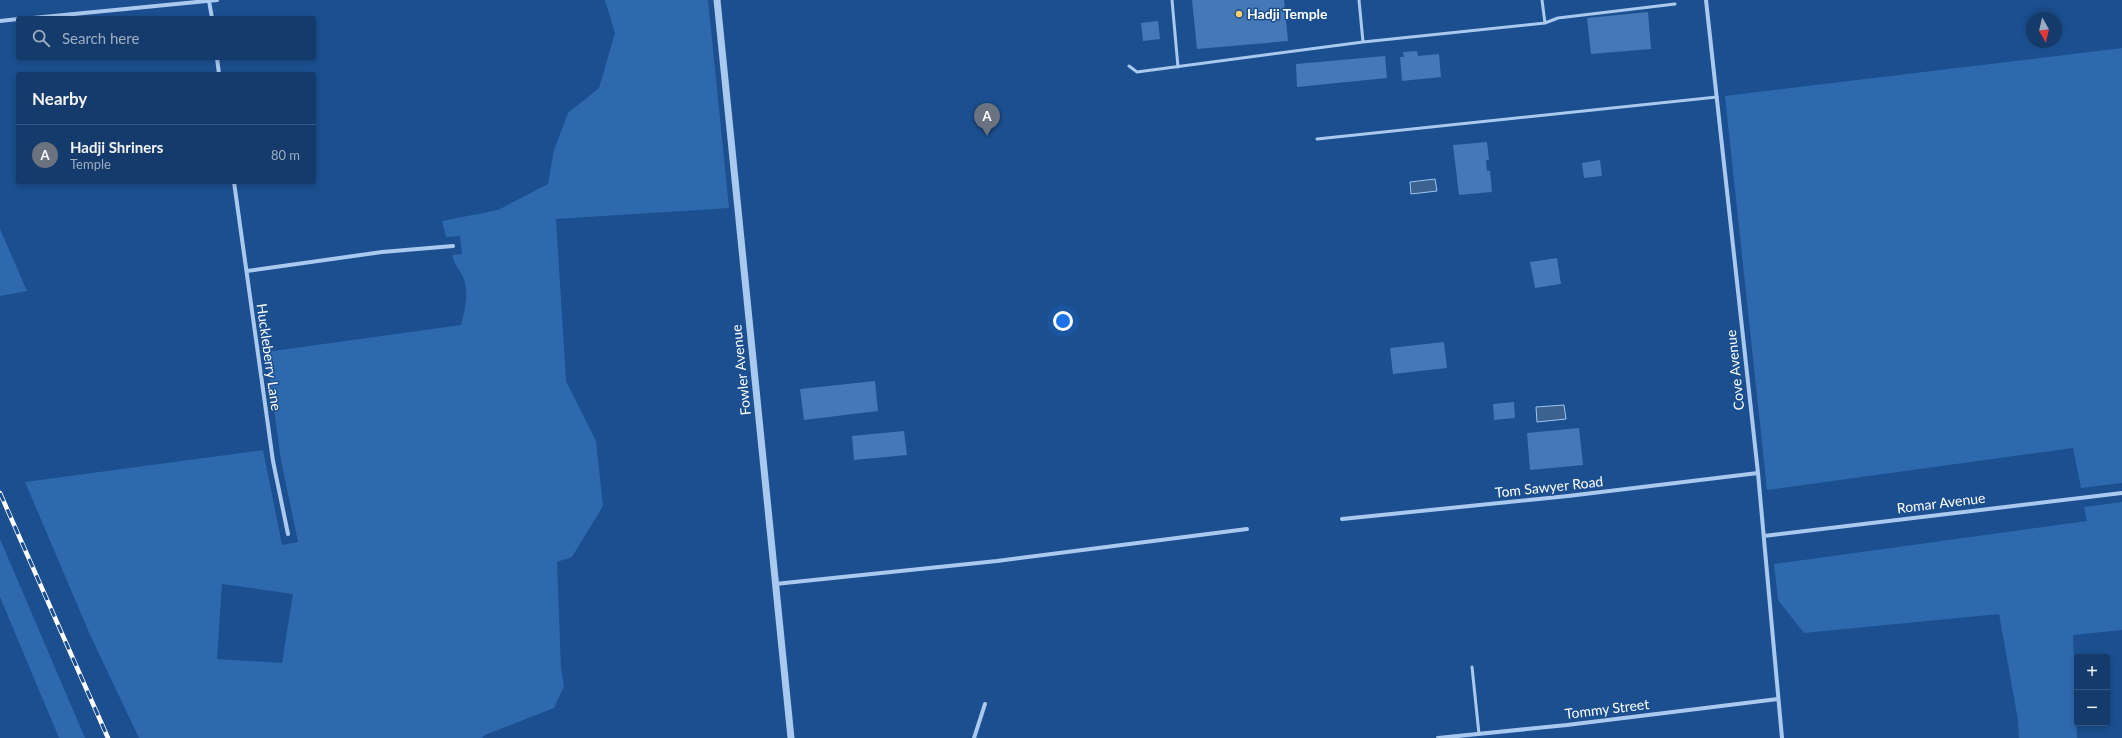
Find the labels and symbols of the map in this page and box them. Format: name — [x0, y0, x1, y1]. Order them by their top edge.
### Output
place label: Hadji Temple — [1247, 5, 1328, 22]
marker: Hadji Temple — [1234, 9, 1244, 19]
north arrow — [2026, 12, 2062, 48]
pin: A — [974, 103, 1000, 136]
street label: Huckleberry Lane — [254, 302, 285, 412]
your location — [1053, 311, 1073, 331]
street label: Fowler Avenue — [727, 324, 754, 416]
street label: Cove Avenue — [1722, 329, 1747, 411]
street label: Tom Sawyer Road — [1494, 472, 1604, 501]
street label: Romar Avenue — [1896, 489, 1986, 516]
street label: Tommy Street — [1564, 695, 1650, 722]

